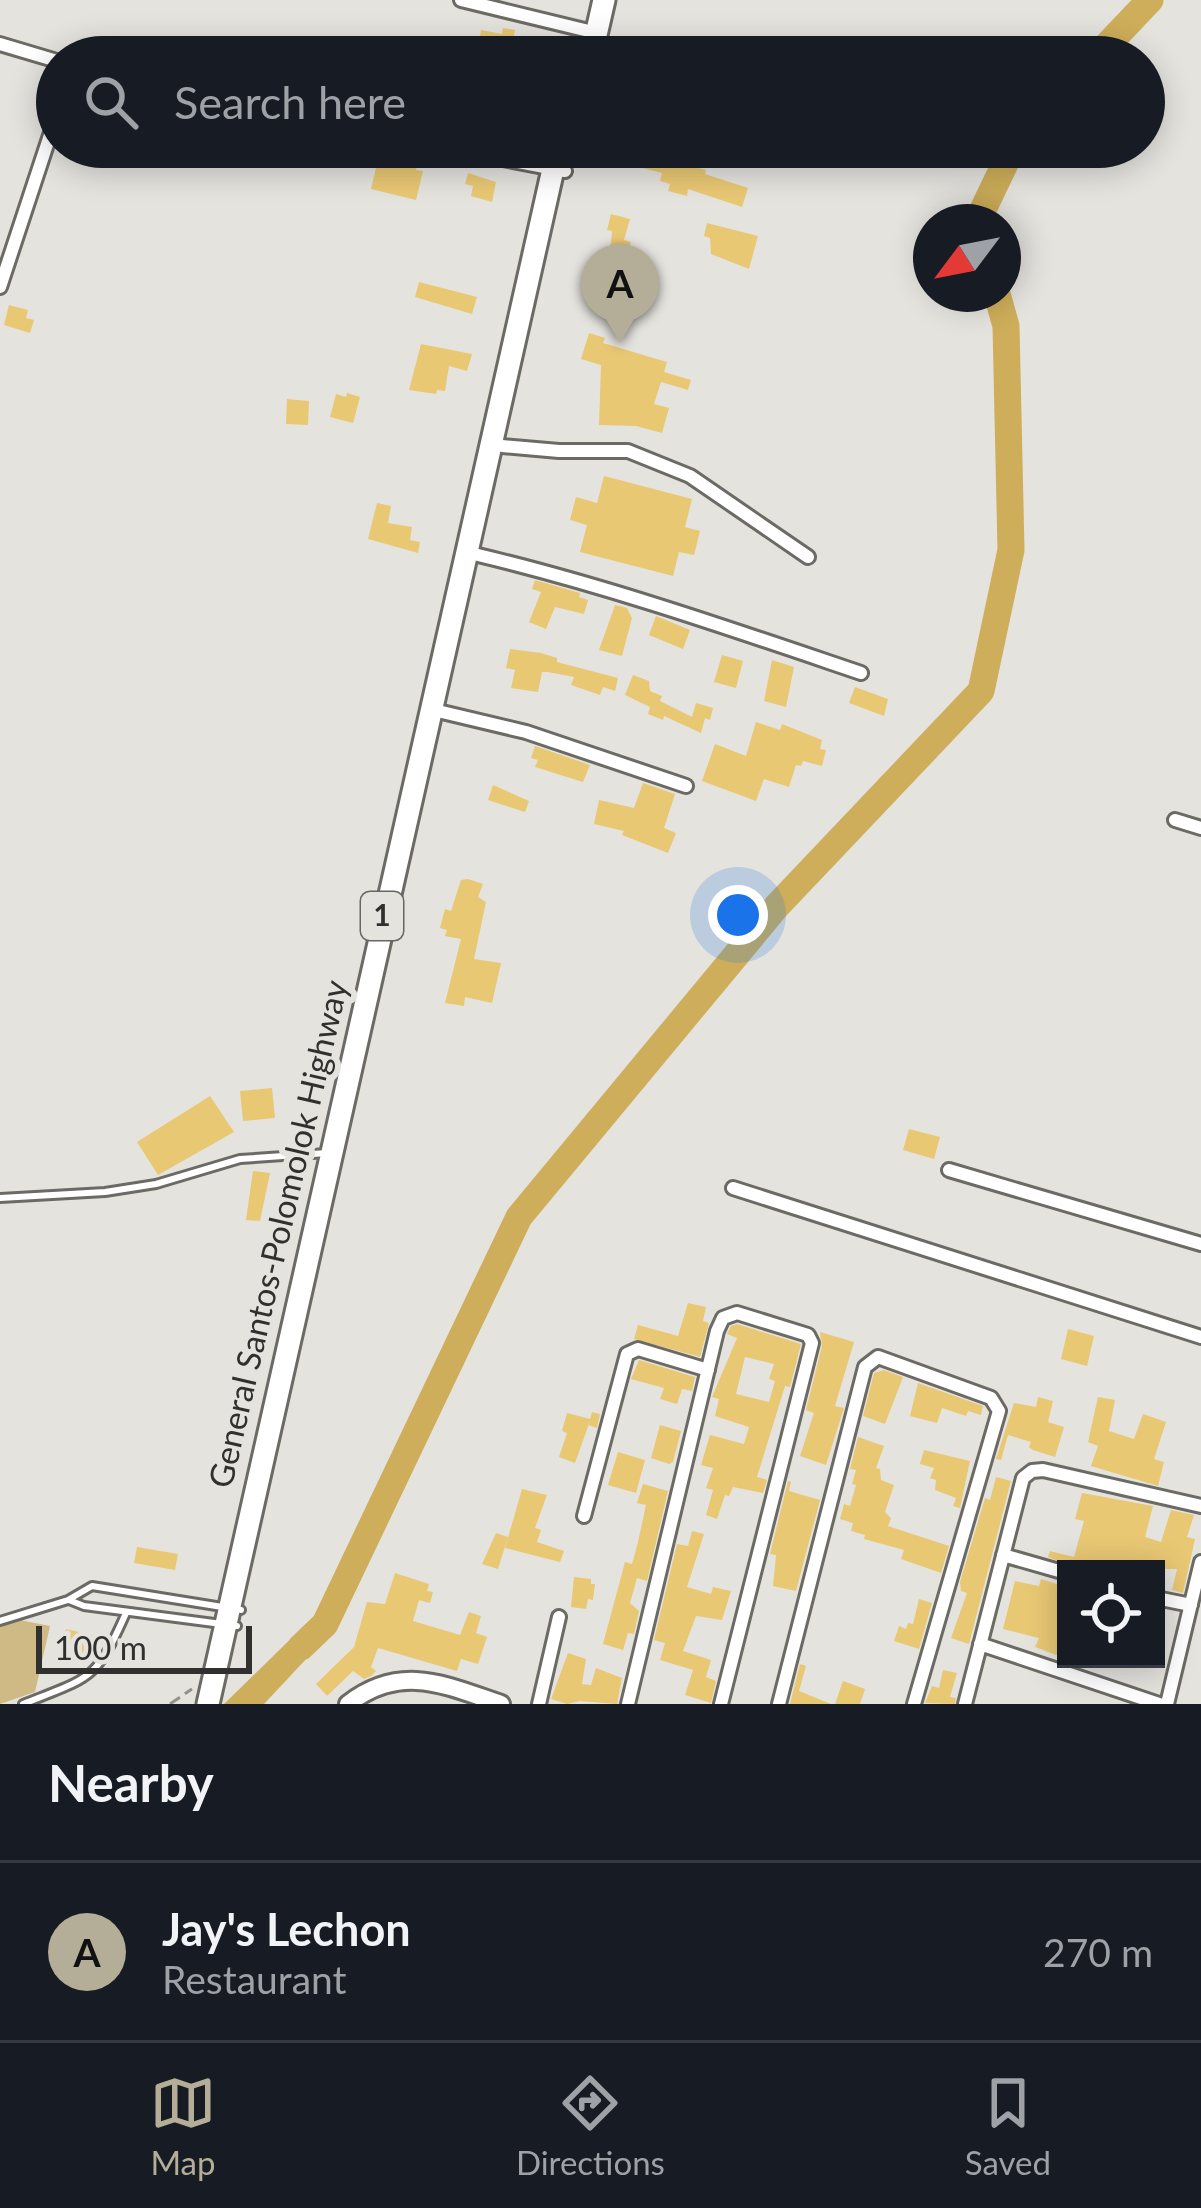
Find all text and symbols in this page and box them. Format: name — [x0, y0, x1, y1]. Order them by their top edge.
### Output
search box — [36, 36, 1165, 168]
icon: search — [78, 69, 144, 135]
text: Search here — [174, 75, 406, 129]
north arrow — [913, 204, 1021, 312]
pin: A — [581, 244, 659, 343]
your location — [708, 885, 768, 945]
road number: 1 — [361, 892, 403, 940]
street label: General Santos-Polomolok Highway — [199, 976, 355, 1491]
map controls — [1057, 1560, 1165, 1668]
button: locate — [1057, 1560, 1165, 1668]
scale bar — [36, 1620, 252, 1673]
text: 100 m — [54, 1627, 147, 1667]
text: Nearby — [48, 1752, 214, 1813]
text: Jay's Lechon — [162, 1902, 411, 1956]
text: A — [73, 1929, 101, 1975]
text: 270 m — [1043, 1929, 1153, 1975]
text: Restaurant — [162, 1956, 347, 2002]
tab: Map — [150, 2070, 216, 2182]
tab: Directions — [516, 2070, 665, 2182]
tab: Saved — [965, 2070, 1051, 2182]

